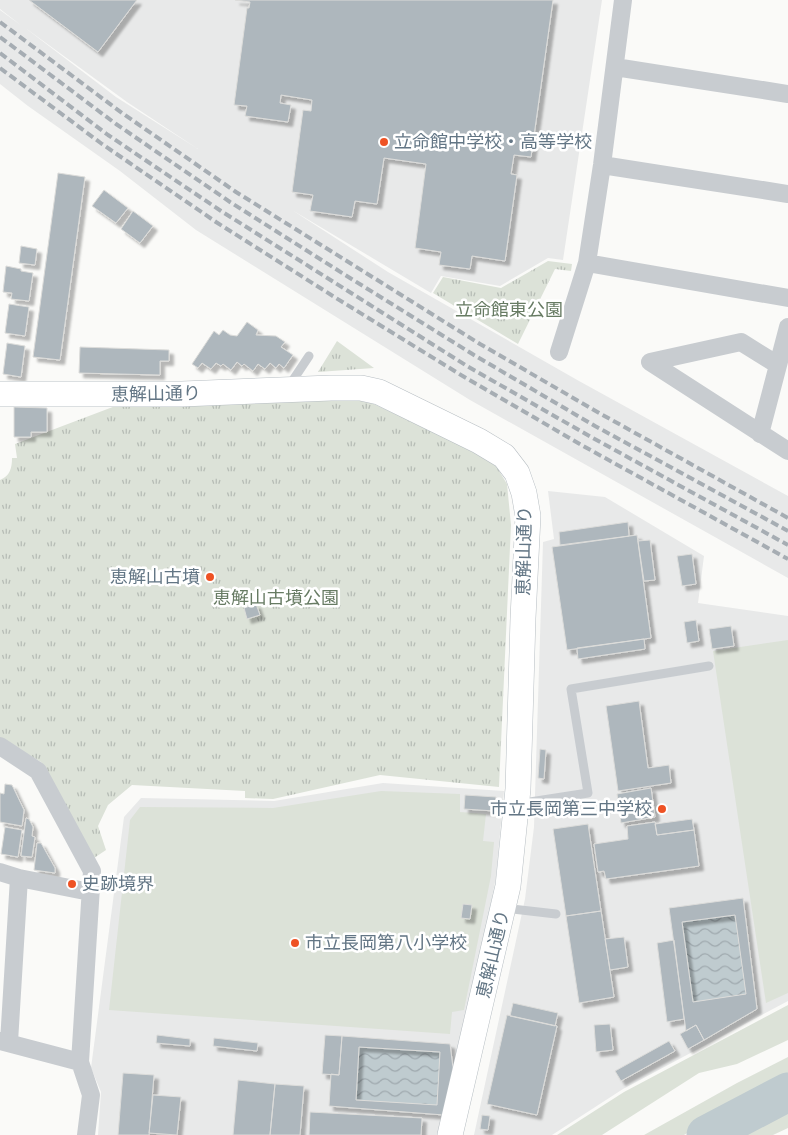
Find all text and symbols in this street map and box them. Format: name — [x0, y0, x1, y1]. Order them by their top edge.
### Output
place label: 立命館中学校・高等学校 — [394, 131, 592, 152]
marker: 立命館中学校・高等学校 — [378, 136, 390, 148]
park label: 立命館東公園 — [455, 299, 563, 320]
street label: 恵解山通り — [111, 382, 201, 405]
street label: 恵解山通り — [512, 506, 535, 596]
place label: 恵解山古墳 — [110, 566, 200, 587]
marker: 恵解山古墳 — [204, 571, 216, 583]
park label: 恵解山古墳公園 — [213, 587, 339, 608]
place label: 市立長岡第三中学校 — [490, 798, 652, 819]
marker: 市立長岡第三中学校 — [656, 803, 668, 815]
place label: 史跡境界 — [82, 873, 154, 894]
marker: 史跡境界 — [66, 878, 78, 890]
street label: 恵解山通り — [472, 908, 513, 1000]
place label: 市立長岡第八小学校 — [305, 932, 467, 953]
marker: 市立長岡第八小学校 — [289, 937, 301, 949]

